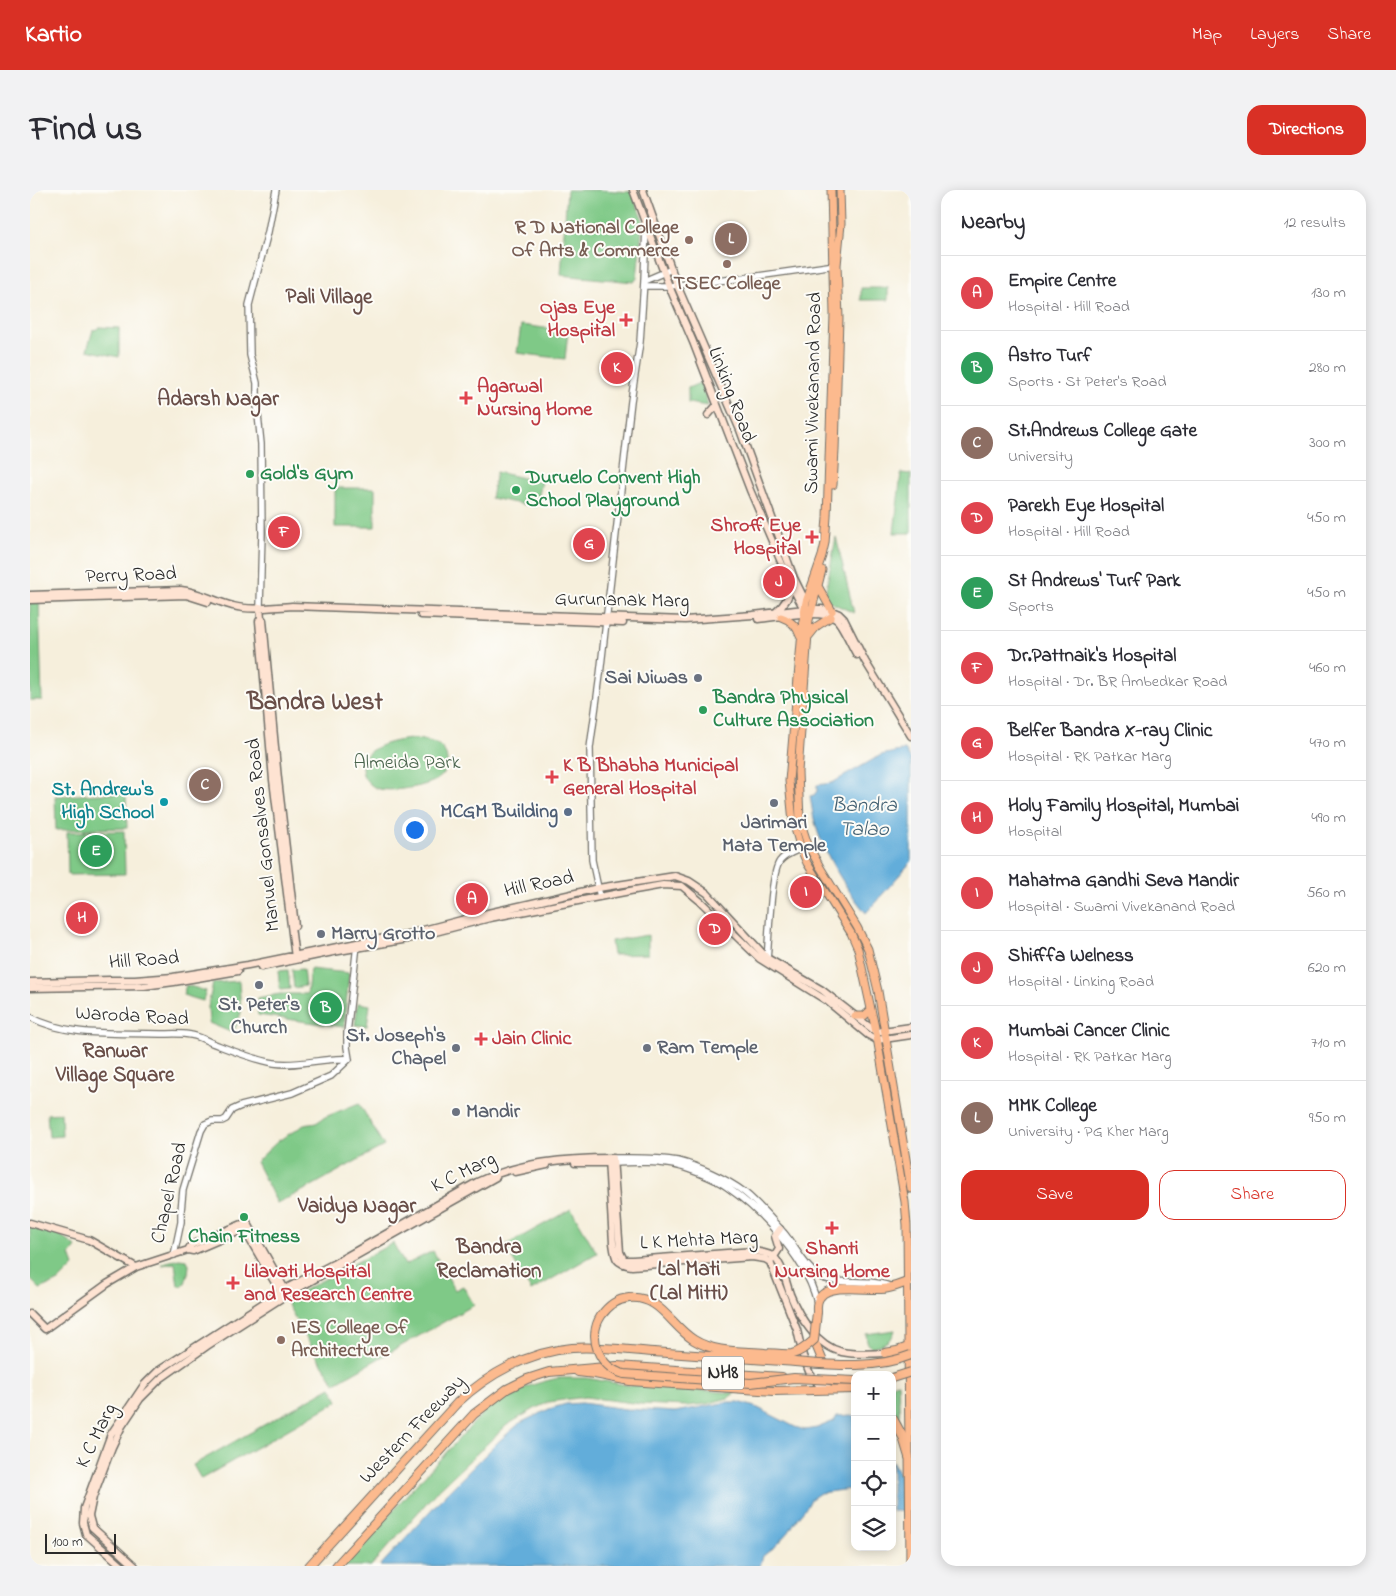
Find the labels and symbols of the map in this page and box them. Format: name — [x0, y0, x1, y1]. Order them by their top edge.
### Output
place label: R D National College Of Arts & Commerce — [512, 214, 680, 266]
pin: L — [715, 220, 747, 258]
marker: R D National College Of Arts & Commerce — [683, 234, 695, 246]
marker: TSEC College — [721, 258, 733, 270]
place label: TSEC College — [674, 270, 781, 300]
district label: Pali Village — [286, 283, 373, 315]
street label: Swami Vivekanand Road — [798, 292, 830, 494]
place label: Ojas Eye Hospital — [540, 294, 616, 346]
marker: Ojas Eye Hospital — [619, 313, 633, 327]
street label: Linking Road — [699, 343, 763, 448]
pin: K — [601, 349, 633, 387]
place label: Agarwal Nursing Home — [477, 373, 593, 426]
district label: Adarsh Nagar — [157, 385, 279, 417]
marker: Agarwal Nursing Home — [459, 391, 473, 405]
place label: Gold's Gym — [260, 460, 354, 490]
place label: Duruelo Convent High School Playground — [525, 464, 700, 517]
marker: Gold's Gym — [244, 468, 256, 480]
marker: Duruelo Convent High School Playground — [510, 484, 522, 496]
place label: Shroff Eye Hospital — [711, 512, 802, 564]
pin: F — [268, 513, 300, 551]
pin: G — [573, 525, 605, 563]
marker: Shroff Eye Hospital — [805, 530, 819, 544]
street label: Perry Road — [85, 560, 177, 592]
pin: J — [763, 563, 795, 601]
street label: Gurunanak Marg — [554, 585, 690, 618]
place label: Sai Niwas — [605, 664, 688, 693]
marker: Sai Niwas — [692, 672, 704, 684]
place label: Bandra Physical Culture Association — [712, 684, 874, 736]
district label: Bandra West — [246, 685, 384, 721]
marker: Bandra Physical Culture Association — [697, 704, 709, 716]
street label: Manuel Gonsalves Road — [239, 737, 289, 933]
park label: Almeida Park — [354, 749, 461, 778]
place label: K B Bhabha Municipal General Hospital — [563, 752, 738, 804]
pin: C — [189, 766, 221, 804]
marker: K B Bhabha Municipal General Hospital — [545, 770, 559, 784]
place label: St. Andrew's High School — [51, 776, 154, 829]
water label: Bandra Talao — [831, 791, 897, 845]
marker: St. Andrew's High School — [158, 796, 170, 808]
marker: Jarimari Mata Temple — [768, 797, 780, 809]
place label: MCGM Building — [440, 798, 558, 828]
marker: MCGM Building — [562, 806, 574, 818]
place label: Jarimari Mata Temple — [722, 809, 827, 861]
your location — [402, 817, 428, 843]
pin: E — [80, 832, 112, 870]
street label: Hill Road — [502, 863, 576, 907]
pin: I — [790, 873, 822, 911]
pin: A — [456, 880, 488, 918]
pin: H — [66, 899, 98, 937]
pin: D — [699, 910, 731, 948]
place label: Marry Grotto — [331, 920, 435, 950]
marker: Marry Grotto — [315, 928, 327, 940]
street label: Hill Road — [108, 944, 180, 978]
marker: St. Peter's Church — [253, 979, 265, 991]
pin: B — [310, 989, 342, 1027]
place label: St. Peter's Church — [218, 991, 300, 1043]
street label: Waroda Road — [75, 1000, 189, 1034]
place label: St. Joseph's Chapel — [346, 1022, 446, 1074]
place label: Jain Clinic — [492, 1025, 572, 1054]
marker: Jain Clinic — [474, 1032, 488, 1046]
place label: Ram Temple — [657, 1034, 759, 1063]
district label: Ranwar Village Square — [55, 1037, 175, 1093]
marker: St. Joseph's Chapel — [450, 1042, 462, 1054]
marker: Ram Temple — [641, 1042, 653, 1054]
place label: Mandir — [466, 1098, 521, 1127]
marker: Mandir — [450, 1106, 462, 1118]
street label: Chapel Road — [144, 1140, 196, 1246]
street label: K C Marg — [427, 1145, 502, 1202]
district label: Vaidya Nagar — [297, 1192, 416, 1224]
marker: Chain Fitness — [238, 1211, 250, 1223]
marker: Shanti Nursing Home — [825, 1221, 839, 1235]
place label: Chain Fitness — [188, 1223, 300, 1252]
street label: L K Mehta Marg — [639, 1223, 759, 1260]
district label: Bandra Reclamation — [437, 1233, 541, 1287]
place label: Shanti Nursing Home — [774, 1235, 891, 1288]
district label: Lal Mati (Lal Mitti) — [650, 1255, 729, 1309]
place label: Lilavati Hospital and Research Centre — [244, 1258, 413, 1310]
marker: Lilavati Hospital and Research Centre — [226, 1276, 240, 1290]
place label: IES College Of Architecture — [291, 1314, 408, 1366]
marker: IES College Of Architecture — [275, 1334, 287, 1346]
road number: NH8 — [702, 1356, 744, 1390]
street label: Western Freeway — [353, 1369, 473, 1491]
street label: K C Marg — [69, 1399, 126, 1474]
scale bar — [45, 1531, 116, 1554]

